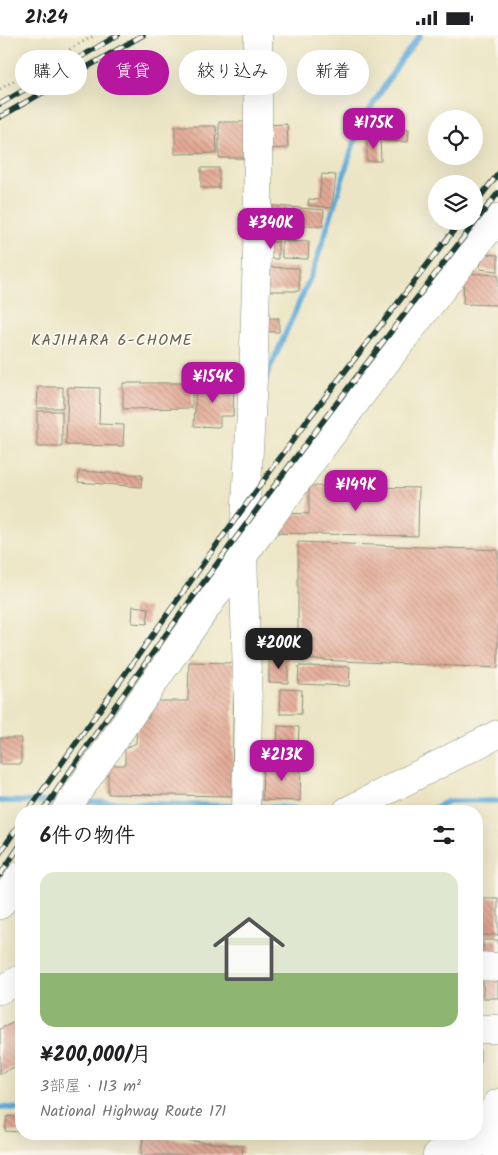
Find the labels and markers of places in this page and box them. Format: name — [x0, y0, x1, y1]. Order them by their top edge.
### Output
pin: ¥175K — [339, 107, 409, 150]
pin: ¥340K — [236, 207, 306, 250]
pin: ¥154K — [178, 361, 248, 404]
pin: ¥149K — [321, 469, 391, 512]
pin: ¥200K — [244, 627, 314, 670]
pin: ¥213K — [247, 739, 317, 782]

